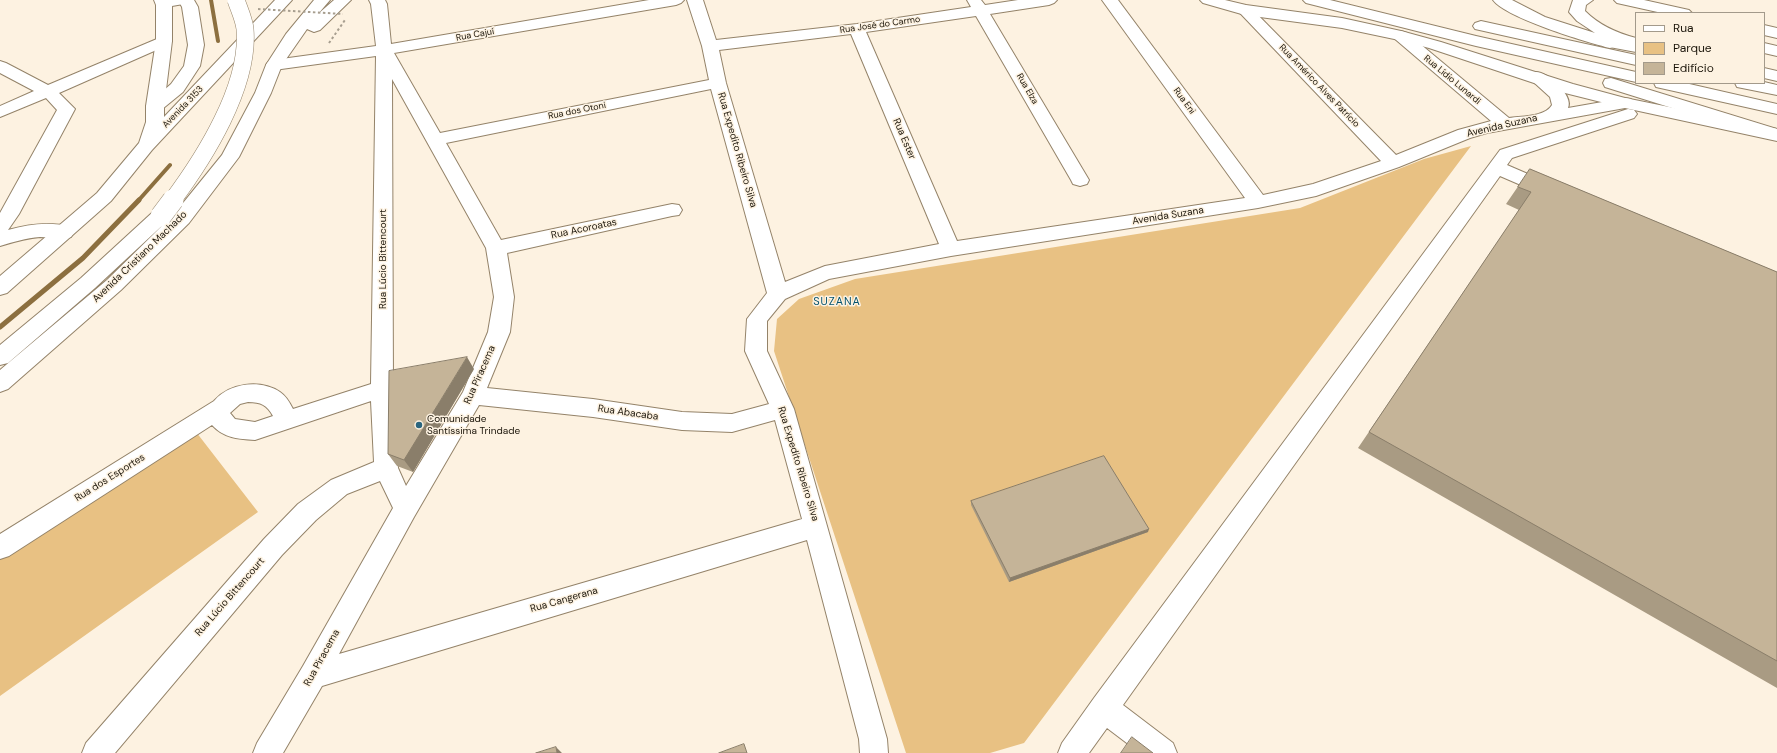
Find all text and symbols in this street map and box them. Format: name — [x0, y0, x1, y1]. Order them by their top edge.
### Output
legend — [1635, 12, 1765, 84]
street label: Rua José do Carmo — [839, 14, 921, 36]
text: Rua — [1673, 20, 1694, 36]
street label: Rua Cajuí — [455, 26, 495, 44]
text: Parque — [1673, 40, 1712, 56]
street label: Rua Américo Alves Patrício — [1277, 42, 1361, 130]
street label: Rua Lídio Lunardi — [1421, 53, 1483, 107]
text: Edifício — [1673, 60, 1714, 76]
street label: Rua Elza — [1014, 72, 1040, 106]
street label: Avenida 3153 — [160, 84, 206, 130]
street label: Rua Eni — [1171, 86, 1197, 116]
street label: Rua Expedito Ribeiro Silva — [715, 91, 759, 209]
street label: Rua dos Otoni — [547, 100, 607, 122]
street label: Avenida Suzana — [1466, 112, 1538, 140]
street label: Rua Ester — [890, 117, 918, 161]
street label: Avenida Suzana — [1131, 204, 1205, 228]
street label: Avenida Cristiano Machado — [90, 209, 190, 305]
street label: Rua Lúcio Bittencourt — [377, 209, 389, 309]
street label: Rua Acoroatas — [550, 216, 618, 242]
district label: SUZANA — [813, 295, 861, 309]
street label: Rua Piracema — [462, 344, 498, 406]
street label: Rua Abacaba — [597, 403, 659, 423]
street label: Rua Expedito Ribeiro Silva — [775, 405, 821, 523]
place label: Comunidade Santíssima Trindade — [427, 413, 520, 436]
marker: Comunidade Santíssima Trindade — [414, 420, 424, 430]
street label: Rua dos Esportes — [73, 452, 147, 504]
street label: Rua Lúcio Bittencourt — [193, 555, 267, 639]
street label: Rua Cangerana — [529, 585, 599, 615]
street label: Rua Piracema — [302, 628, 342, 688]

